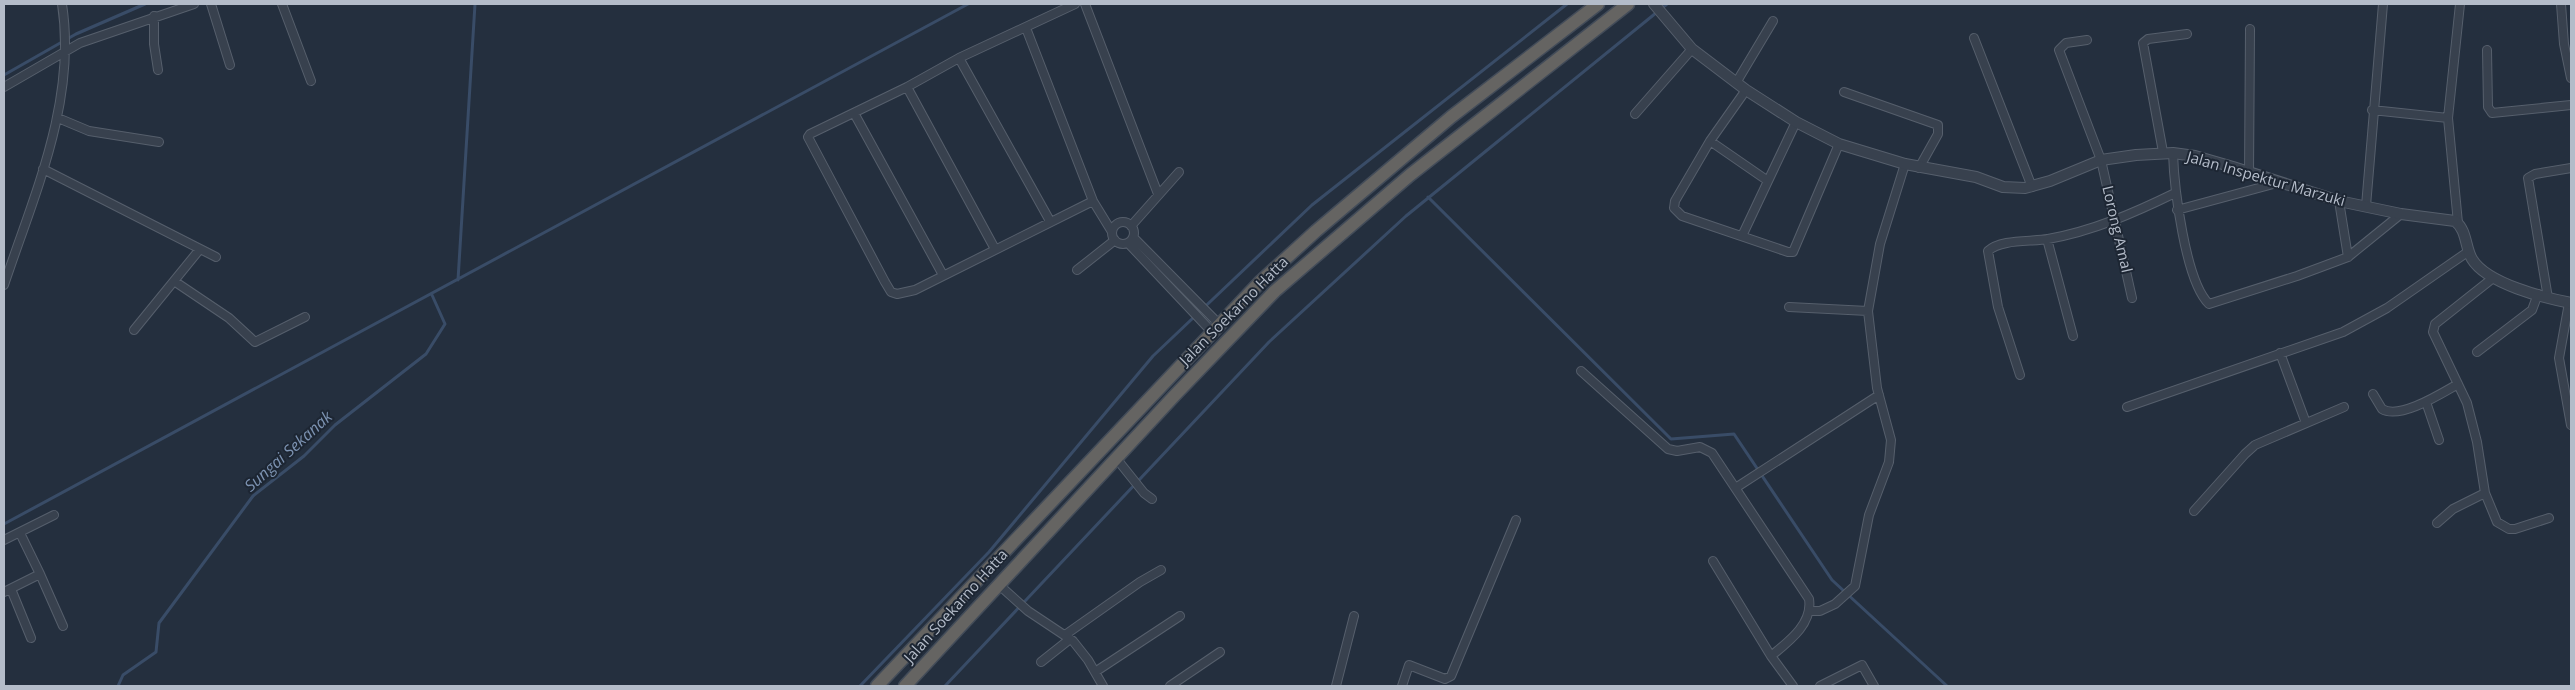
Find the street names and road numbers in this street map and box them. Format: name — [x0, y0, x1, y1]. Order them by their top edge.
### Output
street label: Jalan Inspektur Marzuki — [2183, 145, 2348, 210]
street label: Lorong Amal — [2098, 183, 2138, 274]
street label: Jalan Soekarno Hatta — [1173, 252, 1292, 370]
street label: Jalan Soekarno Hatta — [898, 544, 1012, 668]

